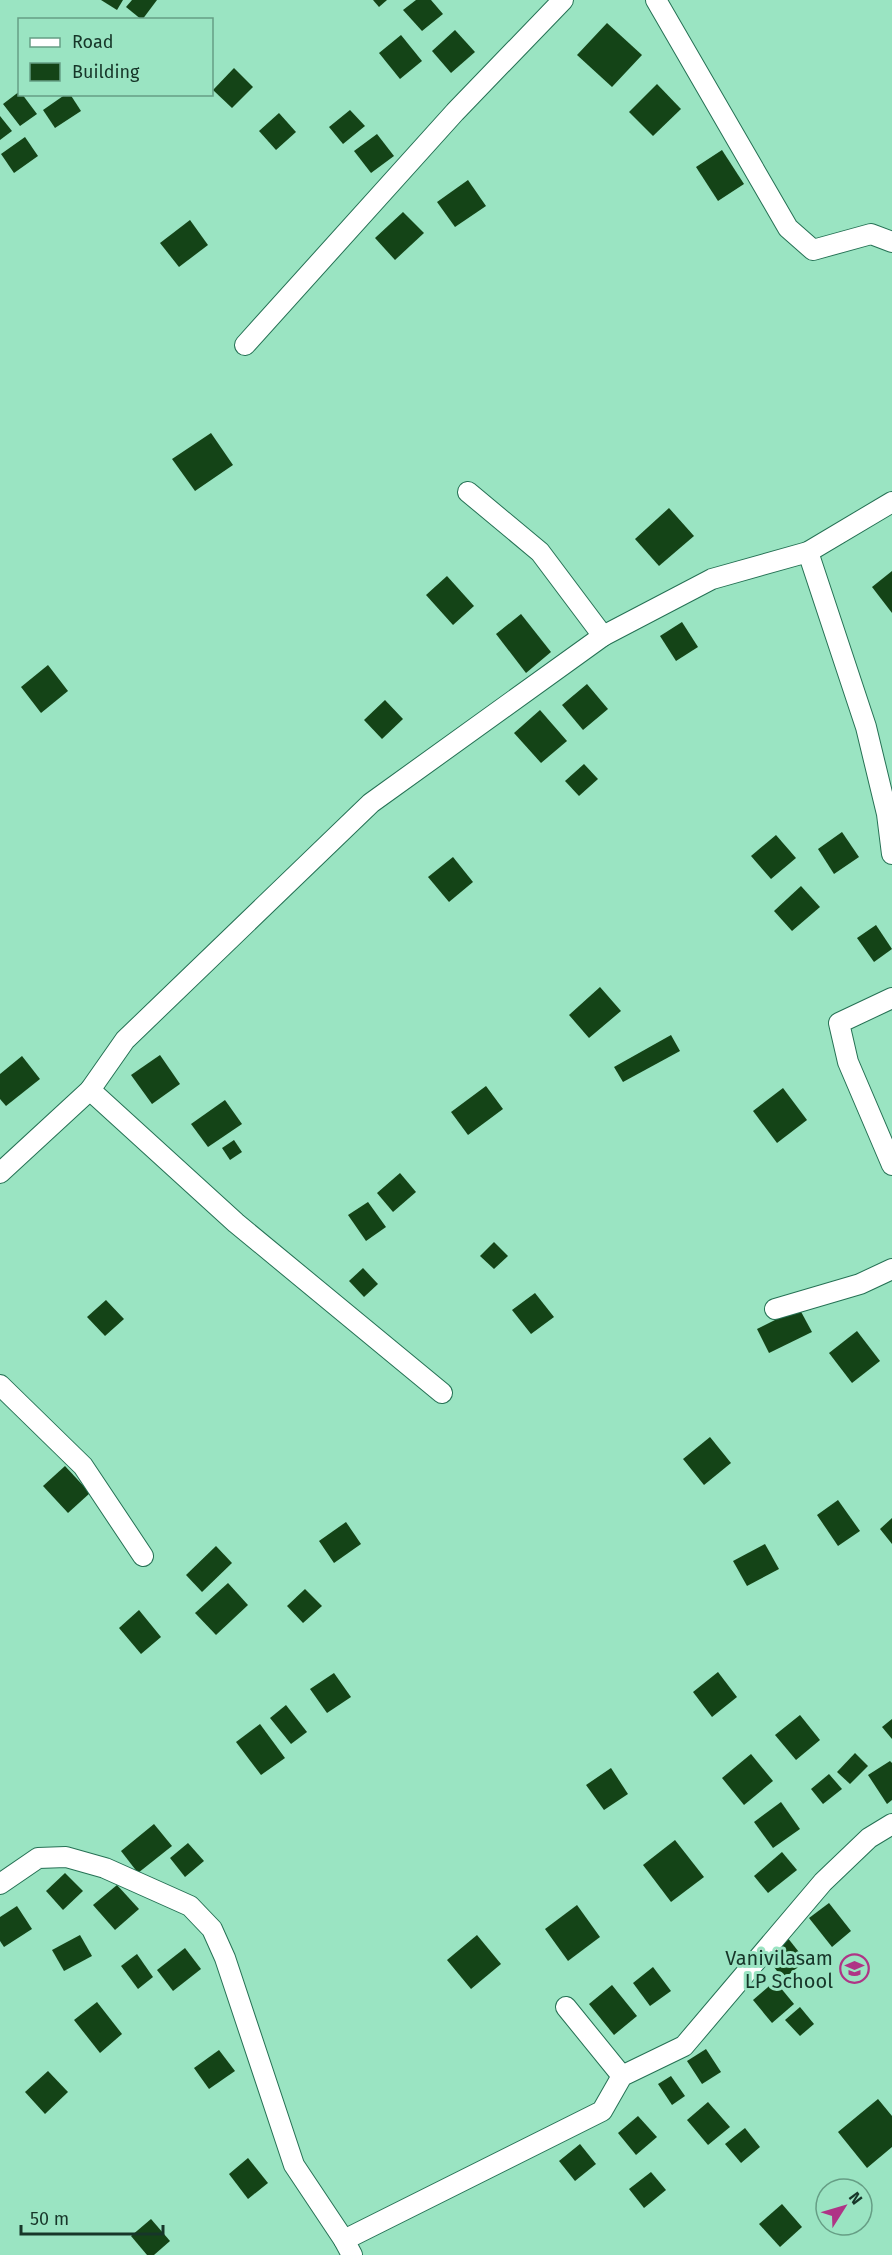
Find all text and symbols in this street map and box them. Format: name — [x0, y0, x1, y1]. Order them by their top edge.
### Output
legend — [18, 18, 213, 96]
text: Road — [72, 31, 114, 53]
text: Building — [72, 61, 140, 83]
place label: Vanivilasam LP School — [725, 1946, 833, 1993]
school or university icon: Vanivilasam LP School — [838, 1953, 870, 1985]
north arrow — [814, 2177, 874, 2237]
text: N — [845, 2188, 866, 2208]
scale bar — [21, 2198, 164, 2236]
text: 50 m — [30, 2208, 69, 2230]

